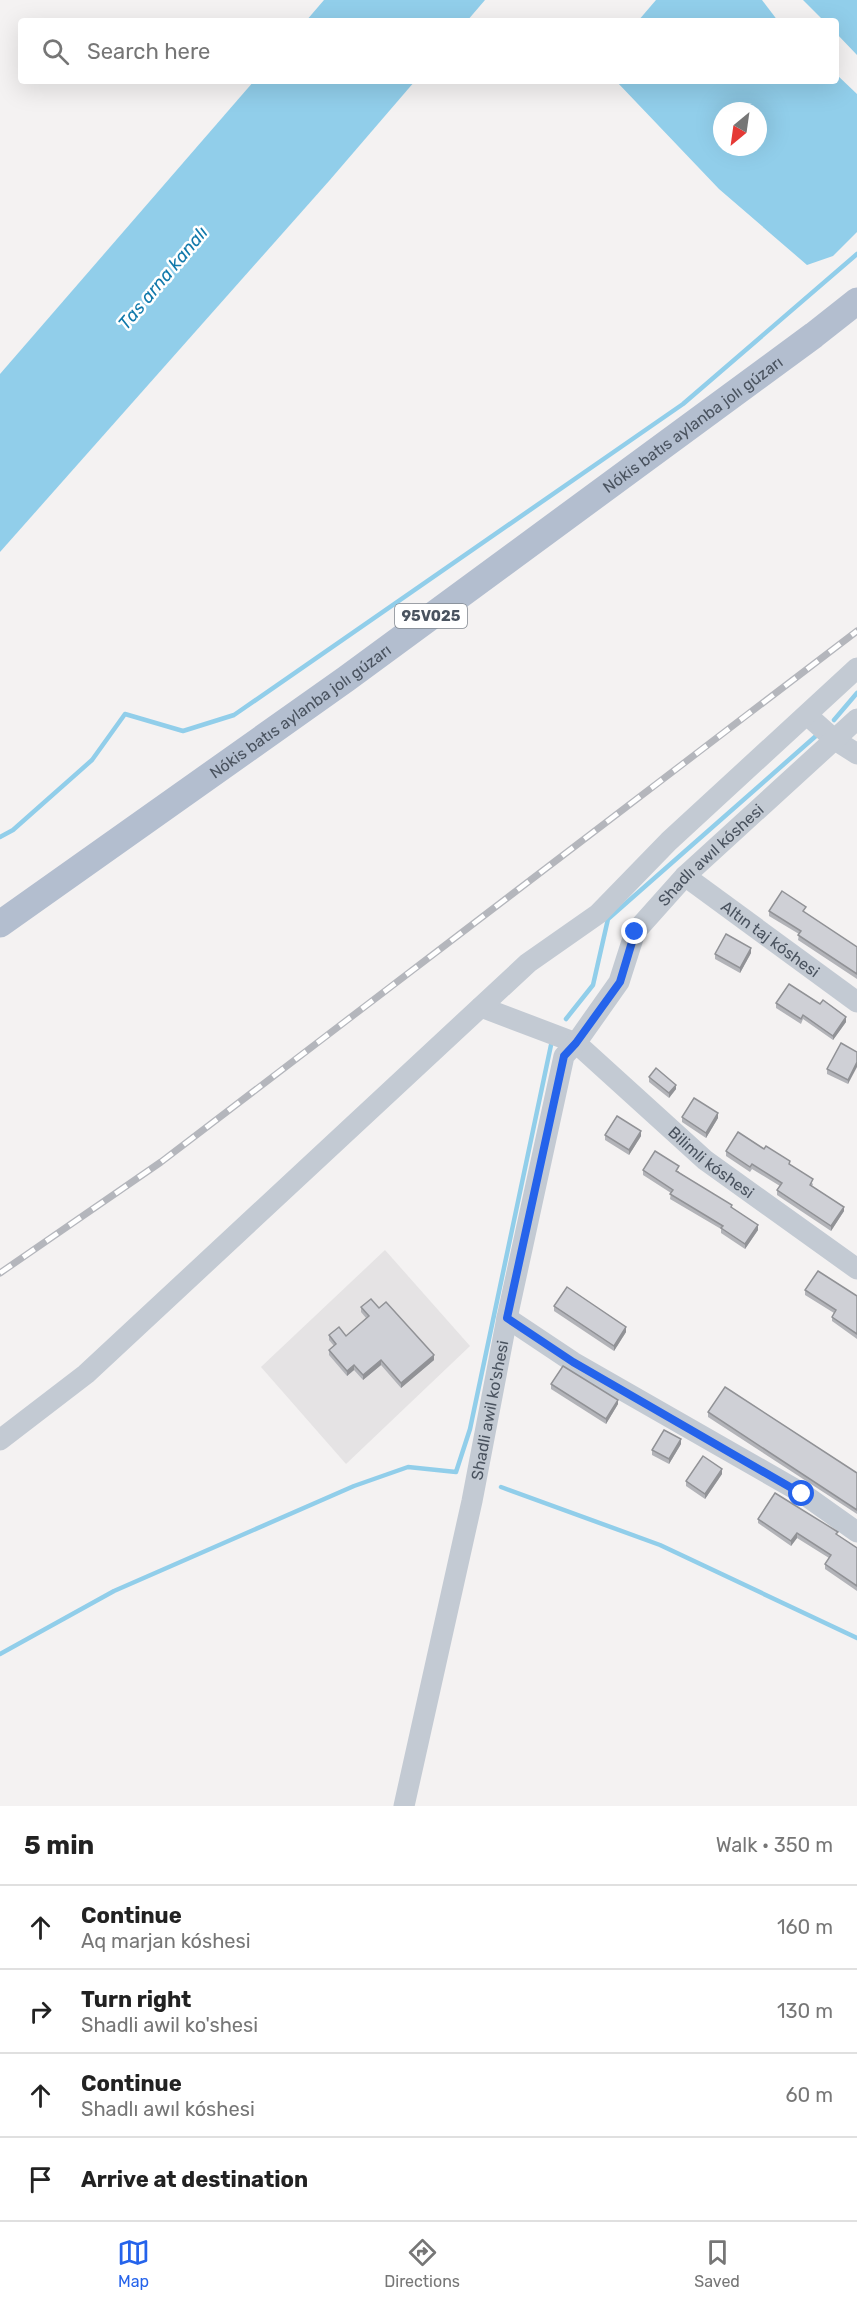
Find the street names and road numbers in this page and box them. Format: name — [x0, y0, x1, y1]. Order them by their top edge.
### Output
street label: Nókis batıs aylanba jolı gúzarı — [599, 352, 786, 497]
road number: 95V025 — [395, 604, 467, 628]
street label: Nókis batıs aylanba jolı gúzarı — [206, 640, 395, 783]
street label: Shadlı awıl kóshesi — [654, 800, 768, 910]
street label: Altın taj kóshesi — [717, 897, 823, 981]
street label: Bilimli kóshesi — [664, 1123, 758, 1202]
street label: Shadli awil ko'shesi — [467, 1339, 513, 1482]

